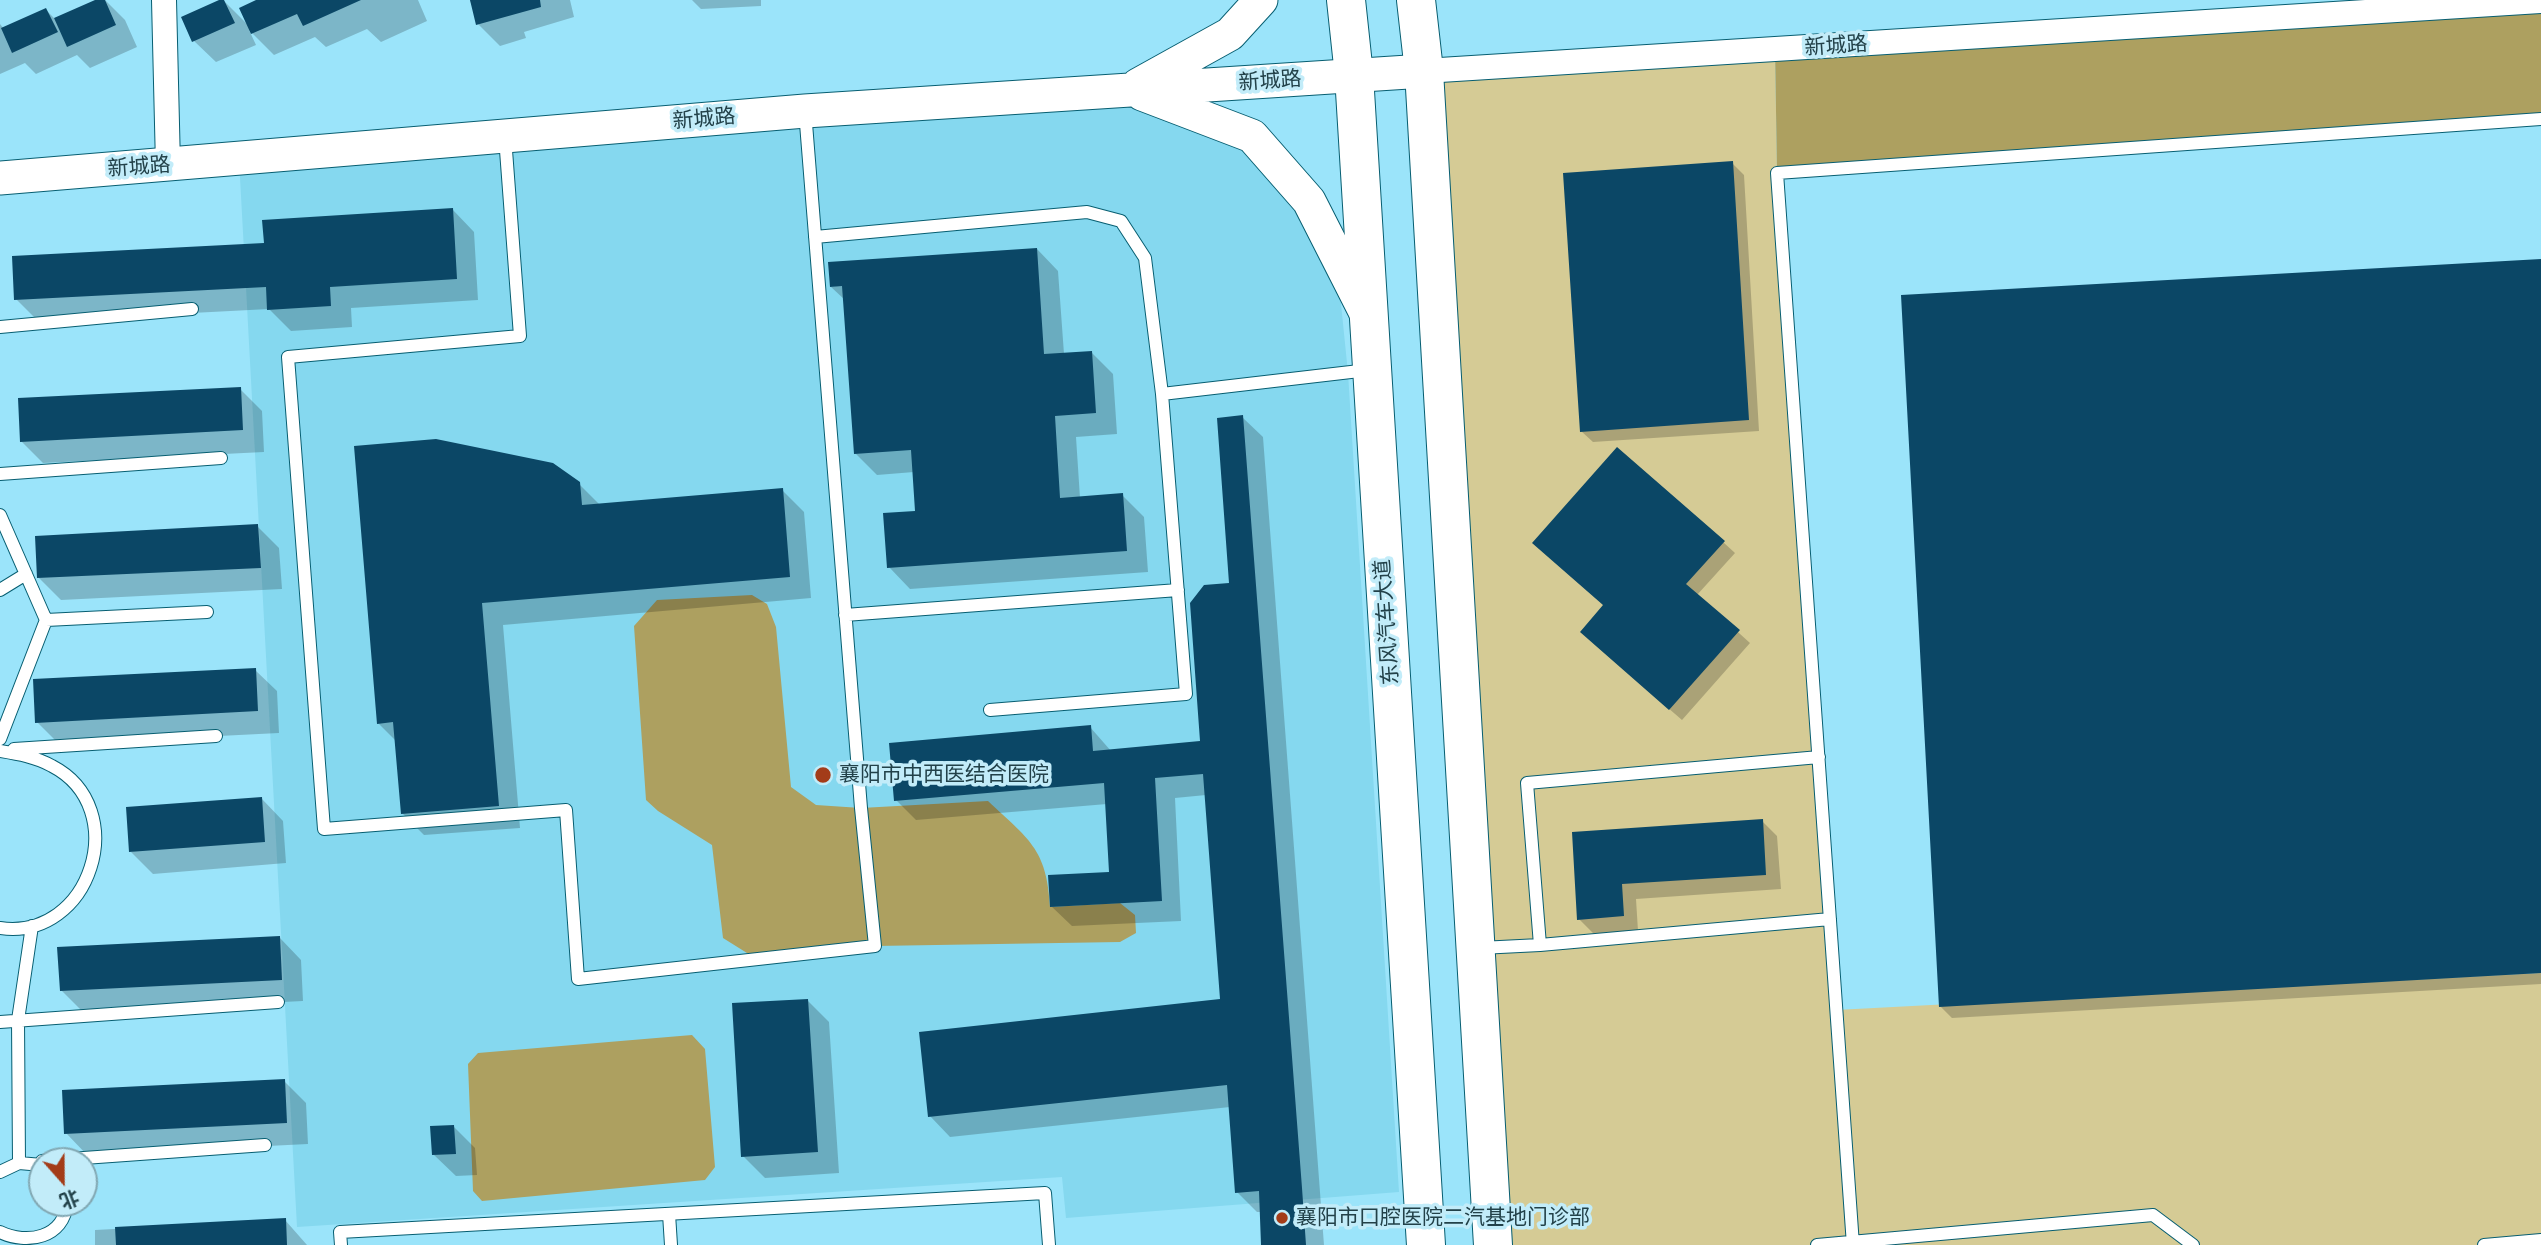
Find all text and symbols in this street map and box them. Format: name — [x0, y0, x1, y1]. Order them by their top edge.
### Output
street label: 新城路 — [1804, 31, 1868, 61]
street label: 新城路 — [1238, 66, 1302, 96]
street label: 新城路 — [672, 104, 736, 134]
street label: 新城路 — [107, 152, 171, 182]
street label: 东风汽车大道 — [1370, 558, 1404, 686]
place label: 襄阳市中西医结合医院 — [839, 762, 1049, 788]
marker: 襄阳市中西医结合医院 — [813, 765, 833, 785]
north arrow — [28, 1147, 98, 1217]
text: 北 — [57, 1185, 83, 1214]
place label: 襄阳市口腔医院二汽基地门诊部 — [1296, 1205, 1590, 1231]
marker: 襄阳市口腔医院二汽基地门诊部 — [1274, 1210, 1290, 1226]

